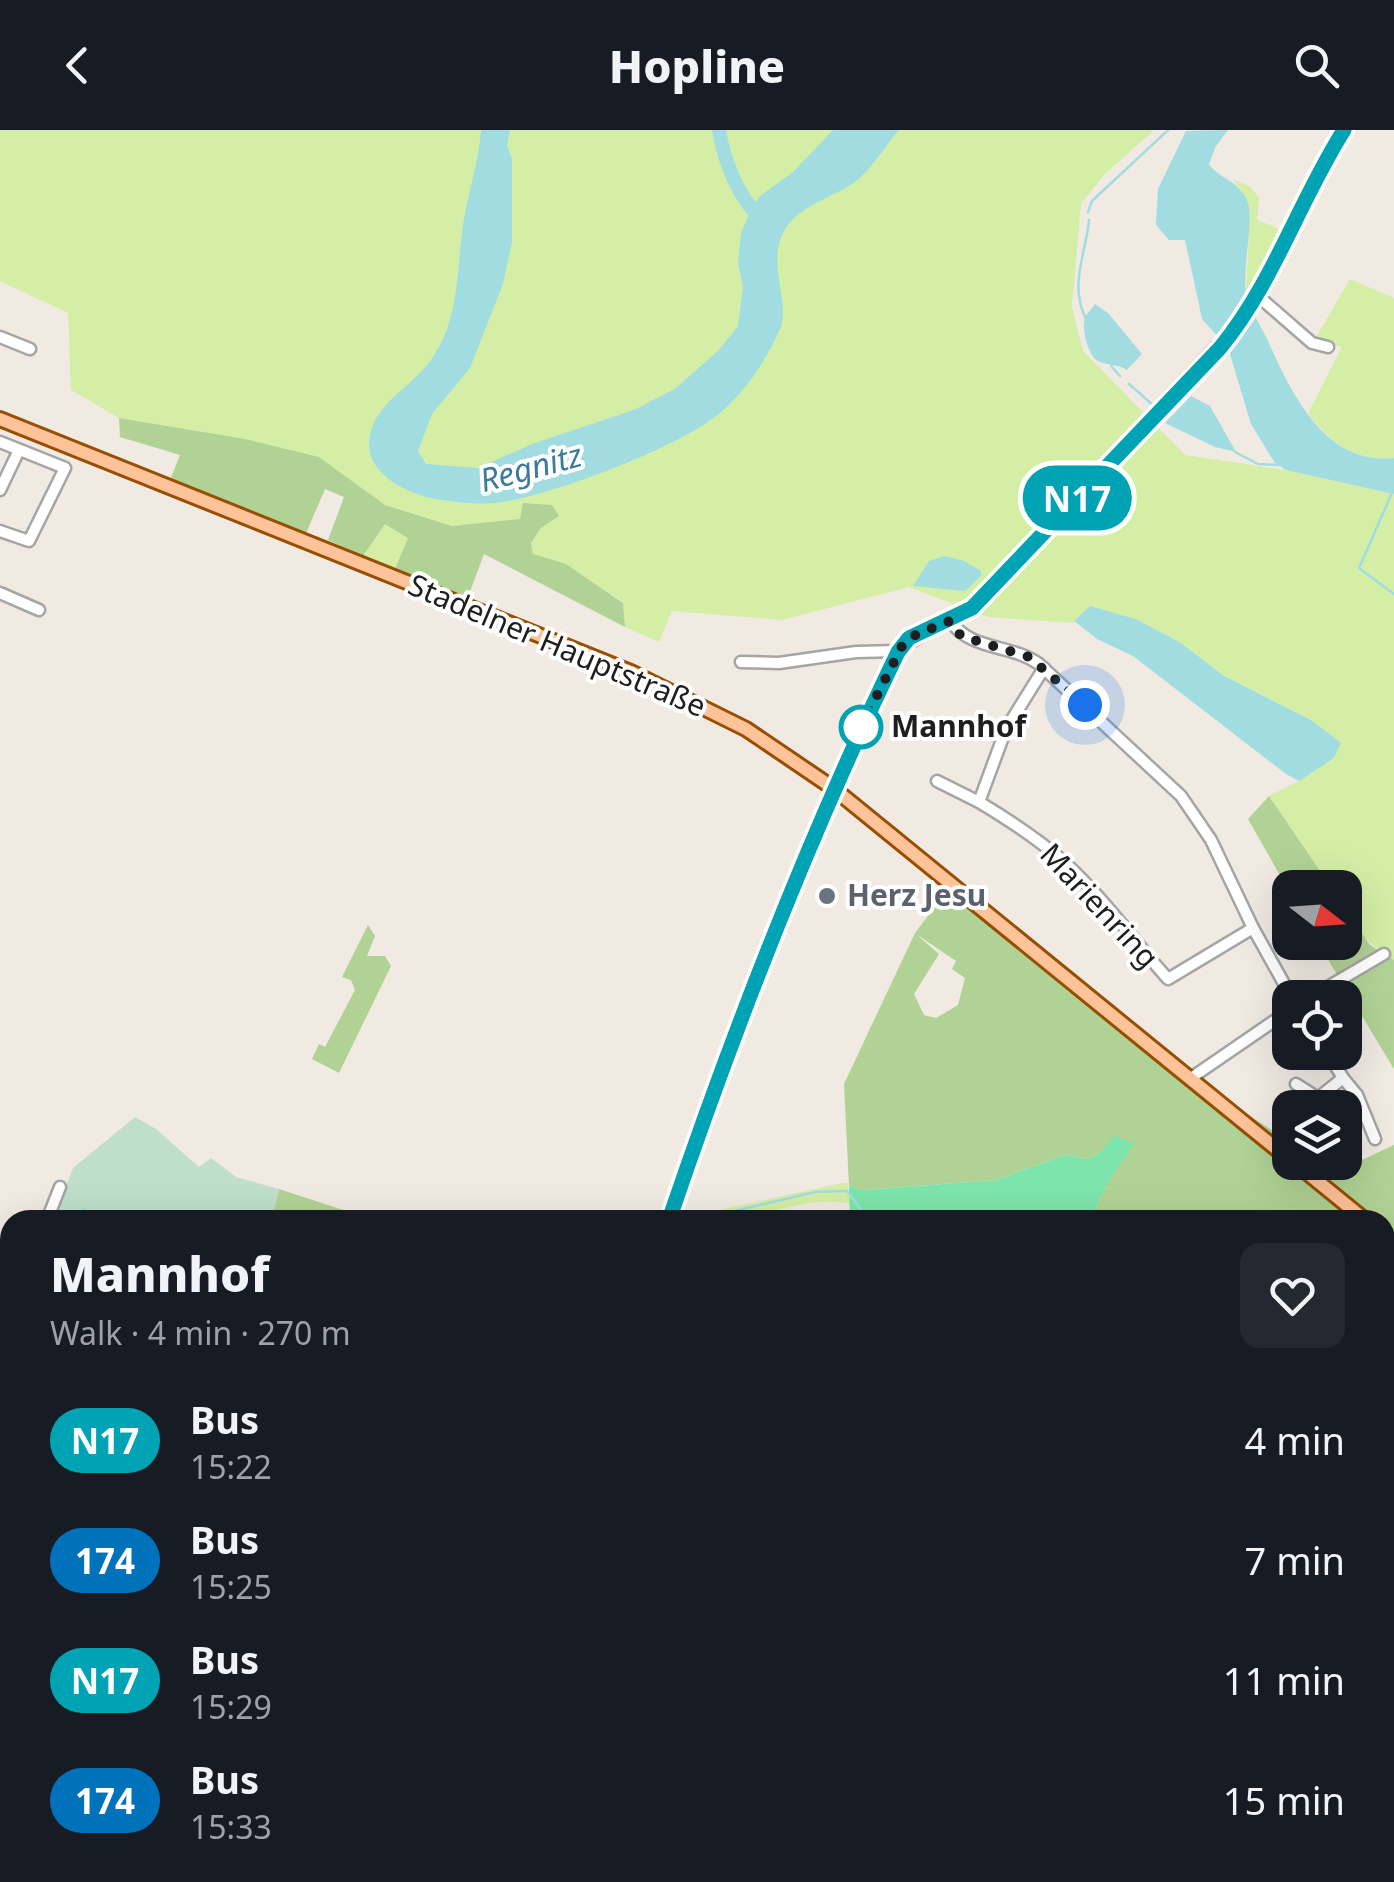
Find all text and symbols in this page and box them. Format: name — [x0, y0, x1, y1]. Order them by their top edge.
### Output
text: Hopline — [609, 35, 785, 96]
icon: back — [50, 38, 105, 93]
icon: search — [1289, 38, 1344, 93]
water label: Regnitz — [475, 432, 587, 501]
line badge: N17 — [1020, 466, 1134, 530]
text: N17 — [1043, 475, 1111, 522]
street label: Stadelner Hauptstraße — [403, 563, 713, 726]
your location — [1060, 680, 1110, 730]
place label: Mannhof — [891, 705, 1028, 746]
marker: Mannhof — [840, 706, 882, 748]
street label: Marienring — [1032, 834, 1169, 976]
north arrow — [1272, 870, 1362, 960]
map controls — [1272, 870, 1362, 1180]
place label: Herz Jesu — [847, 874, 986, 915]
marker: Herz Jesu — [816, 885, 838, 907]
button: locate — [1272, 980, 1362, 1070]
button: layers — [1272, 1090, 1362, 1180]
text: Mannhof — [50, 1241, 269, 1306]
button: heart — [1240, 1243, 1345, 1348]
text: Walk · 4 min · 270 m — [50, 1311, 351, 1354]
text: Bus — [190, 1393, 259, 1445]
text: 4 min — [1245, 1414, 1345, 1466]
text: N17 — [71, 1417, 139, 1464]
text: 15:22 — [190, 1445, 272, 1488]
text: Bus — [190, 1513, 259, 1565]
text: 7 min — [1245, 1534, 1345, 1586]
text: 174 — [75, 1537, 135, 1584]
text: 15:25 — [190, 1565, 272, 1608]
text: Bus — [190, 1633, 259, 1685]
text: 11 min — [1223, 1654, 1345, 1706]
text: N17 — [71, 1657, 139, 1704]
text: 15:29 — [190, 1685, 272, 1728]
text: Bus — [190, 1753, 259, 1805]
text: 15 min — [1223, 1774, 1345, 1826]
text: 174 — [75, 1777, 135, 1824]
text: 15:33 — [190, 1805, 272, 1848]

